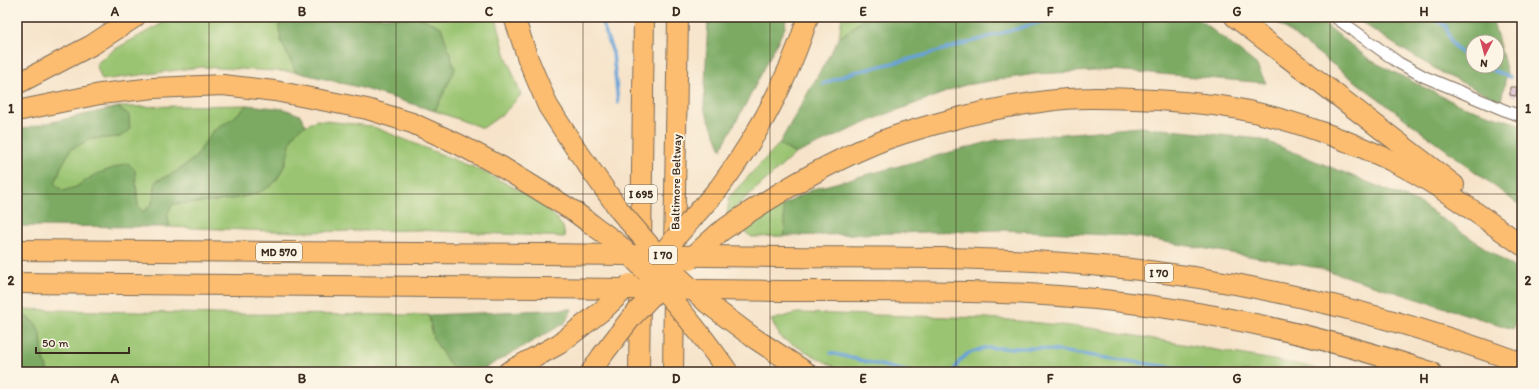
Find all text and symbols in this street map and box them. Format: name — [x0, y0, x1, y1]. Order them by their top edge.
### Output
text: A — [110, 4, 120, 19]
text: B — [298, 4, 307, 19]
text: C — [485, 4, 494, 19]
text: D — [672, 4, 681, 19]
text: E — [859, 4, 867, 19]
text: F — [1047, 4, 1054, 19]
text: G — [1233, 4, 1242, 19]
text: H — [1420, 4, 1429, 19]
north arrow — [1465, 34, 1505, 74]
text: N — [1480, 57, 1488, 70]
text: 1 — [8, 101, 14, 116]
text: 1 — [1525, 101, 1531, 116]
street label: Baltimore Beltway — [668, 134, 684, 230]
road number: I 695 — [625, 185, 657, 203]
road number: MD 570 — [256, 243, 302, 261]
road number: I 70 — [649, 246, 677, 264]
road number: I 70 — [1145, 264, 1173, 282]
text: 2 — [8, 273, 15, 288]
text: 2 — [1525, 273, 1532, 288]
scale bar — [36, 329, 129, 355]
text: 50 m — [42, 336, 68, 350]
text: A — [110, 371, 120, 386]
text: B — [298, 371, 307, 386]
text: C — [485, 371, 494, 386]
text: D — [672, 371, 681, 386]
text: E — [859, 371, 867, 386]
text: F — [1047, 371, 1054, 386]
text: G — [1233, 371, 1242, 386]
text: H — [1420, 371, 1429, 386]

